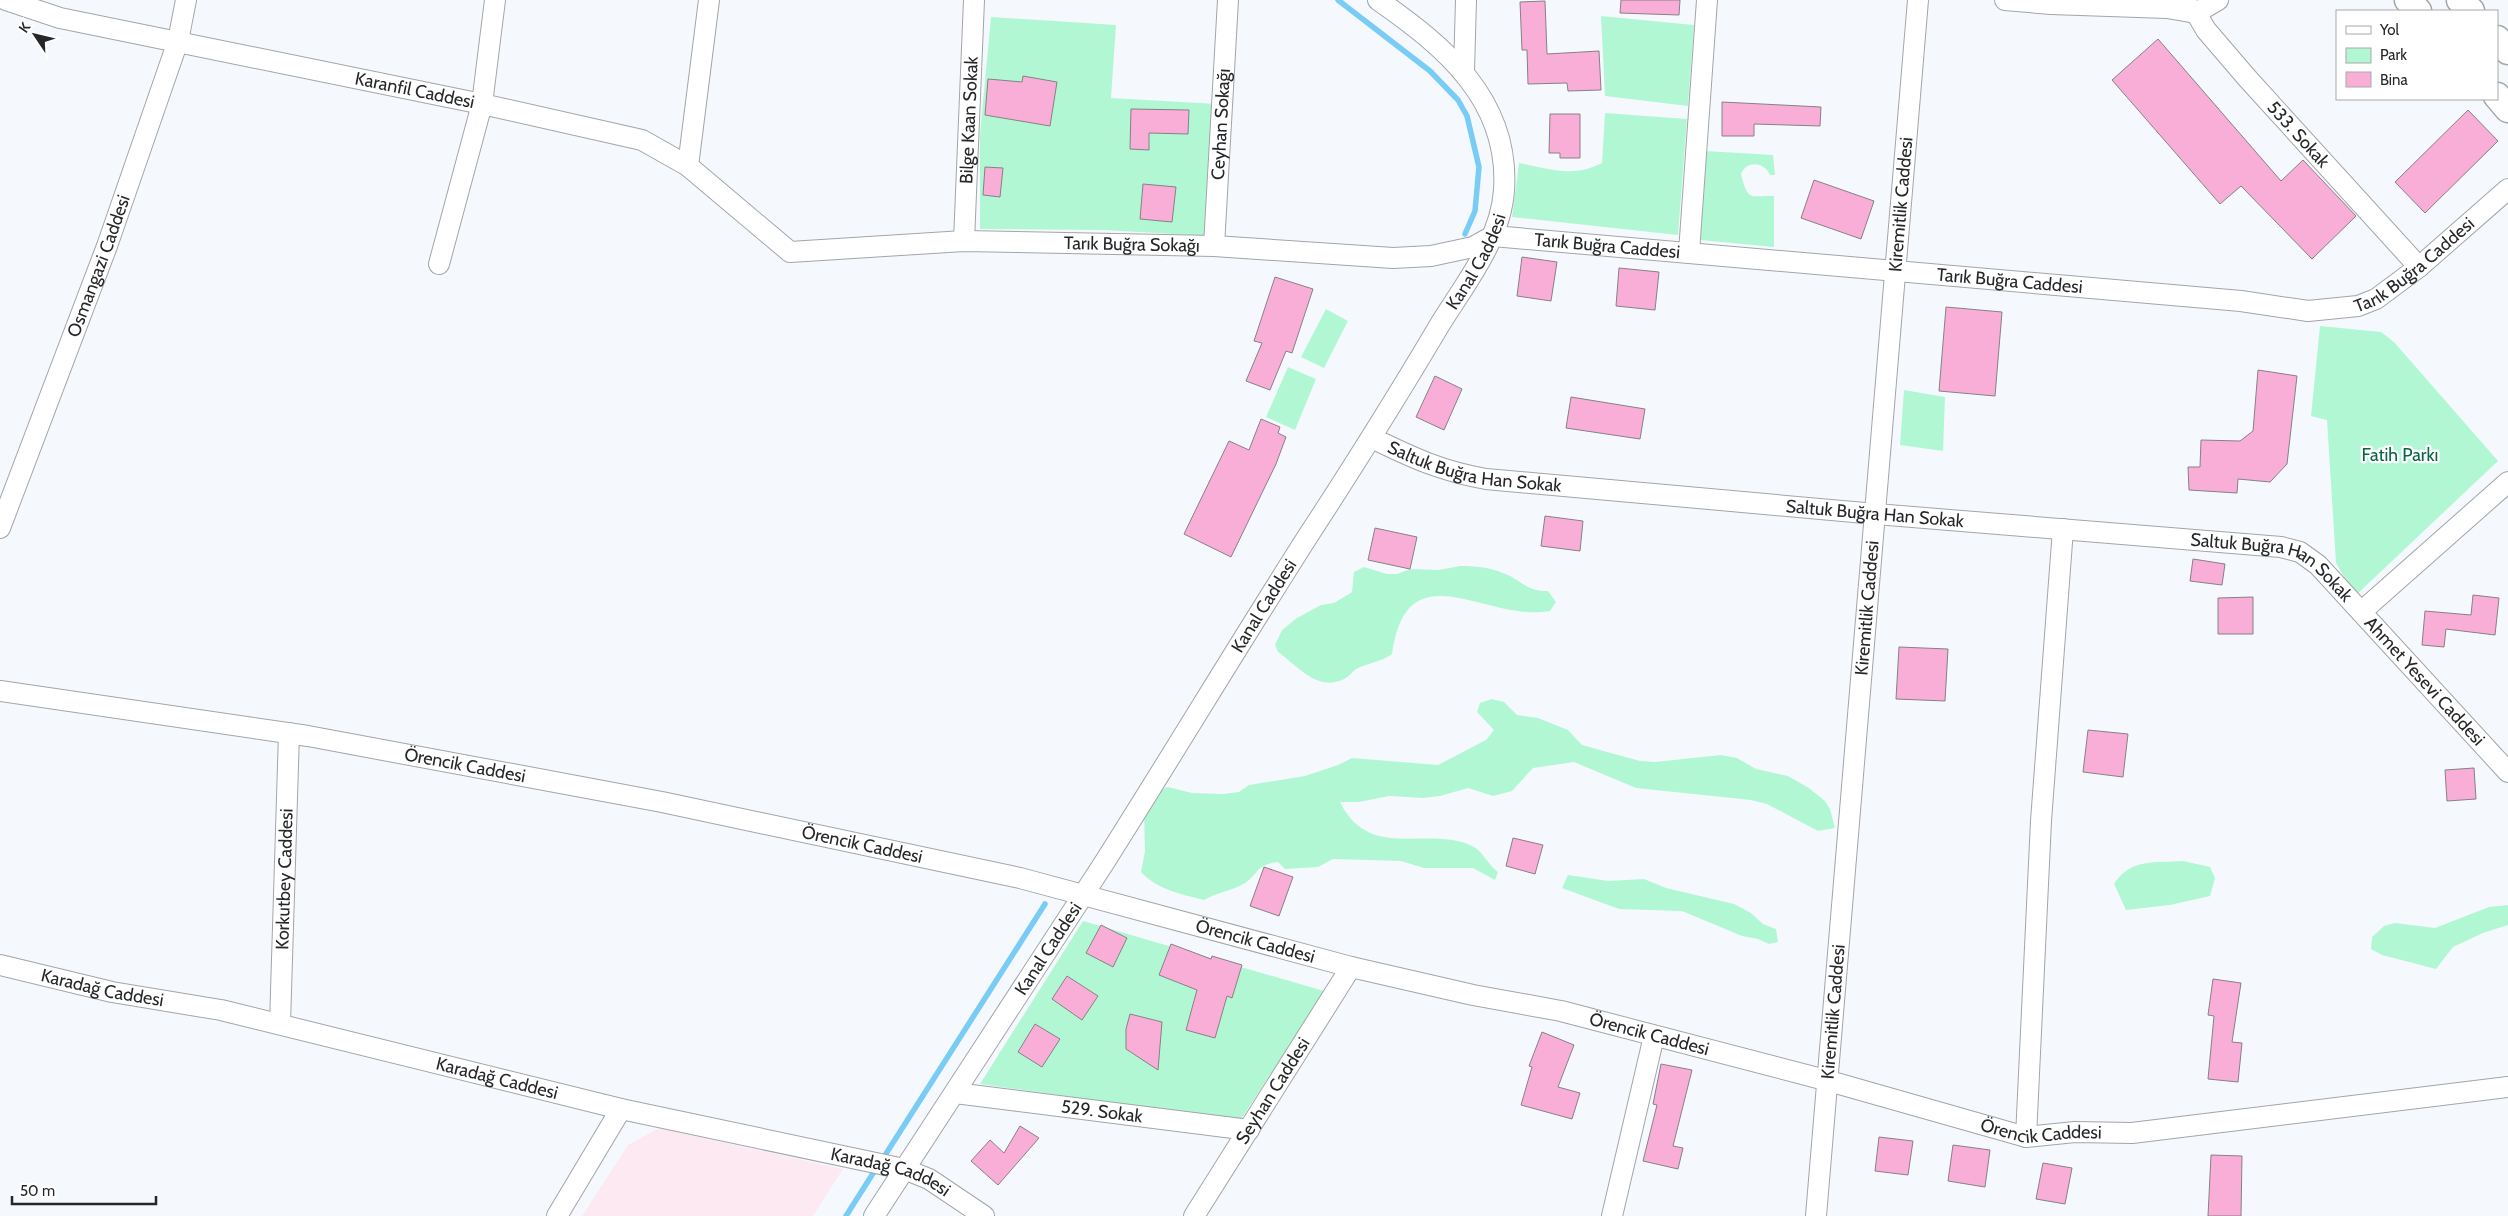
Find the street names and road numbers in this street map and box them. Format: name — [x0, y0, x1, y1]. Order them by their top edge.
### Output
street label: Bilge Kaan Sokak — [955, 55, 983, 184]
street label: Karanfil Caddesi — [353, 67, 476, 113]
street label: Ceyhan Sokağı — [1207, 68, 1235, 180]
street label: 533. Sokak — [2263, 97, 2335, 173]
street label: Kiremitlik Caddesi — [1884, 136, 1917, 273]
street label: Osmangazi Caddesi — [62, 192, 135, 340]
street label: Kanal Caddesi — [1441, 211, 1511, 314]
street label: Tarık Buğra Caddesi — [2351, 213, 2479, 318]
street label: Tarık Buğra Caddesi — [1533, 229, 1681, 263]
street label: Tarık Buğra Sokağı — [1064, 232, 1200, 257]
street label: Tarık Buğra Caddesi — [1936, 264, 2083, 298]
street label: Saltuk Buğra Han Sokak — [1384, 436, 1563, 497]
street label: Saltuk Buğra Han Sokak — [1785, 495, 1966, 532]
street label: Saltuk Buğra Han Sokak — [2190, 529, 2358, 607]
street label: Kiremitlik Caddesi — [1850, 540, 1884, 676]
street label: Kanal Caddesi — [1226, 555, 1301, 657]
street label: Ahmet Yesevi Caddesi — [2360, 612, 2489, 750]
street label: Örencik Caddesi — [403, 743, 527, 787]
street label: Korkutbey Caddesi — [271, 808, 298, 950]
street label: Örencik Caddesi — [800, 821, 925, 868]
street label: Kanal Caddesi — [1010, 898, 1086, 999]
street label: Örencik Caddesi — [1193, 915, 1317, 968]
street label: Kiremitlik Caddesi — [1817, 943, 1850, 1080]
street label: Karadağ Caddesi — [39, 964, 165, 1011]
street label: Örencik Caddesi — [1587, 1008, 1712, 1060]
street label: Seyhan Caddesi — [1231, 1034, 1315, 1148]
street label: Karadağ Caddesi — [434, 1053, 560, 1104]
street label: 529. Sokak — [1060, 1095, 1145, 1128]
street label: Örencik Caddesi — [1978, 1114, 2102, 1148]
street label: Karadağ Caddesi — [829, 1143, 955, 1201]

